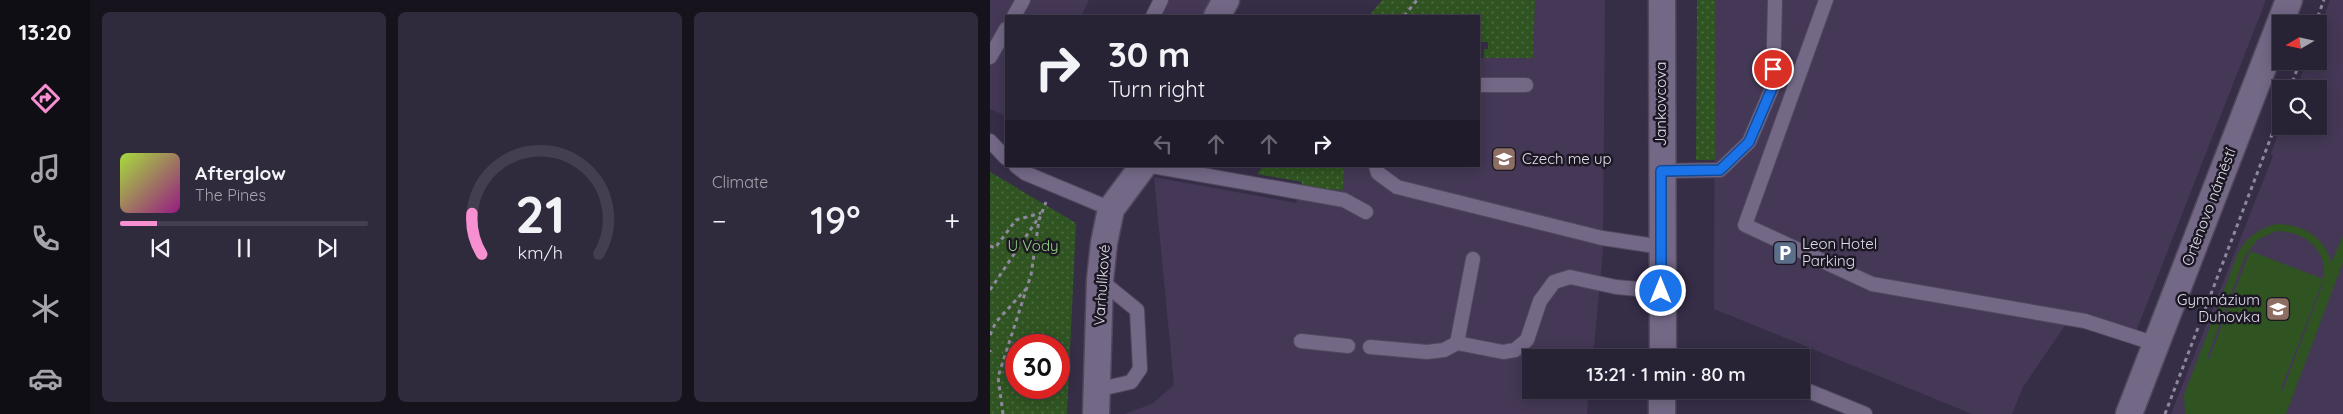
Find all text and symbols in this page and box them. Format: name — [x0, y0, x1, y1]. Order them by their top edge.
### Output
north arrow — [2272, 15, 2328, 70]
map controls — [2272, 15, 2327, 135]
text: 13:20 — [19, 18, 71, 46]
text: 30 m — [1108, 32, 1190, 76]
icon: right — [1025, 35, 1090, 100]
pin — [1752, 48, 1794, 90]
icon: arrive — [1759, 55, 1787, 83]
street label: Jankovcova — [1651, 62, 1670, 146]
text: Turn right — [1108, 75, 1205, 103]
button: search — [2272, 80, 2327, 135]
icon: directions — [28, 81, 63, 116]
icon: left — [1149, 130, 1177, 158]
icon: ahead — [1202, 130, 1230, 158]
icon: ahead — [1255, 130, 1283, 158]
icon: right — [1308, 130, 1336, 158]
street label: Ortenovo náměstí — [2177, 144, 2240, 268]
school or university icon: Czech me up — [1491, 146, 1517, 172]
place label: Czech me up — [1522, 149, 1612, 168]
icon: music — [28, 151, 63, 186]
text: Afterglow — [195, 161, 286, 185]
text: Climate — [712, 172, 768, 192]
text: 21 — [515, 181, 565, 246]
text: The Pines — [195, 185, 266, 205]
text: 19° — [810, 196, 860, 244]
text: − — [712, 203, 727, 238]
text: + — [944, 203, 960, 238]
icon: phone — [28, 221, 63, 256]
icon: previous — [147, 234, 175, 262]
icon: pause — [230, 234, 258, 262]
icon: next — [313, 234, 341, 262]
place label: Leon Hotel Parking — [1802, 234, 1877, 270]
park label: U Vody — [1007, 236, 1059, 255]
parking icon: Leon Hotel Parking — [1772, 240, 1798, 266]
text: km/h — [517, 241, 563, 263]
street label: Varhulíkové — [1089, 244, 1114, 326]
position arrow — [1634, 264, 1686, 316]
place label: Gymnázium Duhovka — [2177, 290, 2260, 326]
icon: climate — [28, 291, 63, 326]
school or university icon: Gymnázium Duhovka — [2265, 296, 2291, 322]
speed limit sign: 30 — [1005, 334, 1070, 399]
icon: car — [28, 361, 63, 396]
text: 13:21 · 1 min · 80 m — [1586, 362, 1746, 386]

